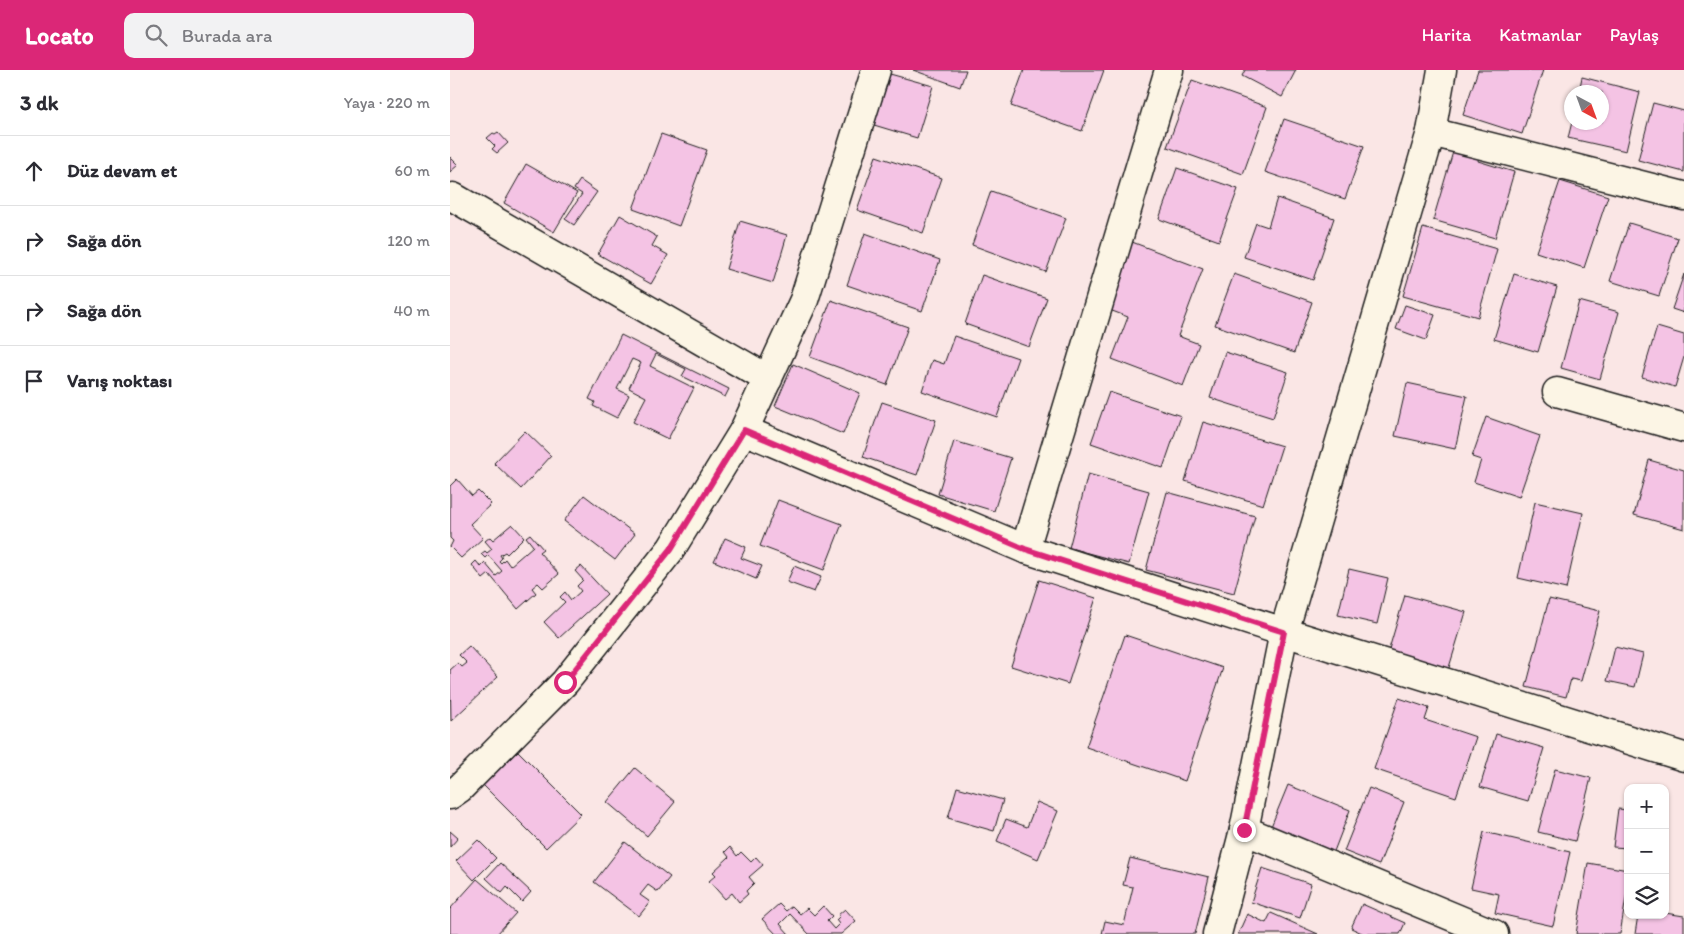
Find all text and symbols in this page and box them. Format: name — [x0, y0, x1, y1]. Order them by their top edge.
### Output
search box — [124, 13, 474, 58]
text: Locato — [25, 21, 94, 50]
icon: search — [142, 21, 170, 49]
text: Burada ara — [182, 24, 272, 47]
text: Harita — [1422, 24, 1471, 46]
text: Katmanlar — [1499, 24, 1582, 46]
text: Paylaş — [1610, 24, 1659, 46]
north arrow — [1564, 85, 1609, 130]
text: 3 dk — [20, 90, 58, 115]
text: Yaya · 220 m — [344, 93, 430, 112]
icon: ahead — [20, 157, 48, 185]
text: Düz devam et — [67, 159, 177, 182]
text: 60 m — [395, 161, 430, 180]
icon: right — [20, 227, 48, 255]
text: Sağa dön — [67, 229, 141, 252]
text: 120 m — [387, 231, 430, 250]
icon: right — [20, 297, 48, 325]
text: Sağa dön — [67, 299, 141, 322]
text: 40 m — [393, 301, 430, 320]
icon: arrive — [20, 367, 48, 395]
text: Varış noktası — [67, 369, 172, 392]
route start — [554, 671, 577, 694]
map controls — [1624, 784, 1669, 919]
button: + — [1624, 784, 1669, 829]
route end — [1233, 819, 1256, 842]
button: − — [1624, 829, 1669, 874]
button: layers — [1624, 874, 1669, 919]

